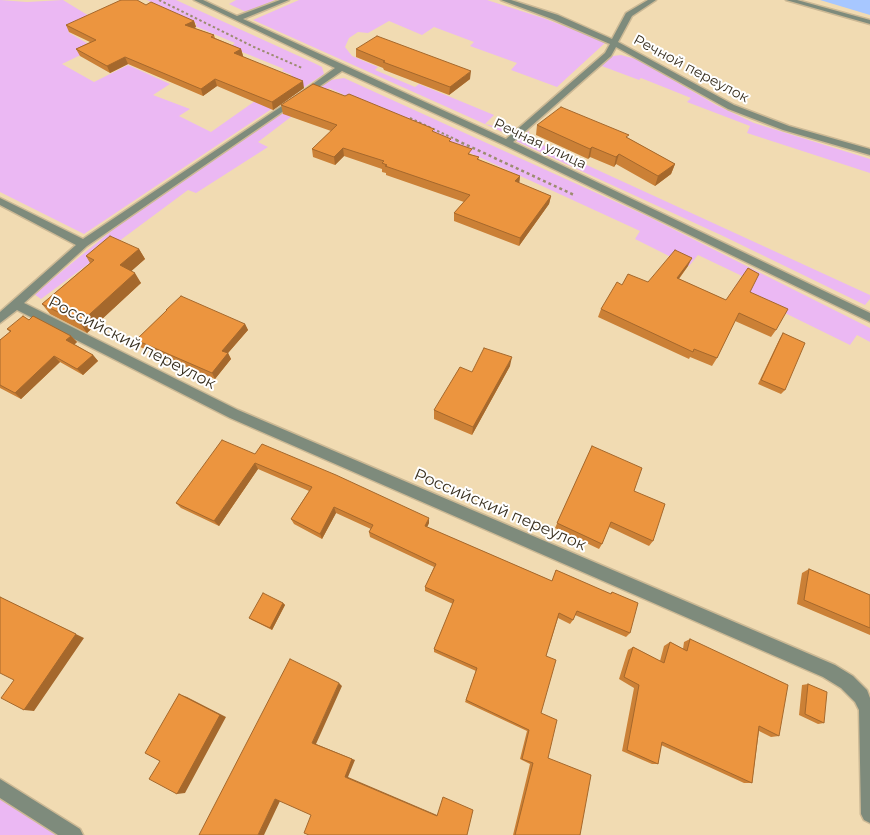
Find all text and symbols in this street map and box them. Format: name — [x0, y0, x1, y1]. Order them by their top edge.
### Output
street label: Речной переулок — [631, 32, 751, 106]
street label: Речная улица — [491, 115, 589, 173]
street label: Российский переулок — [45, 292, 219, 394]
street label: Российский переулок — [411, 465, 589, 555]

